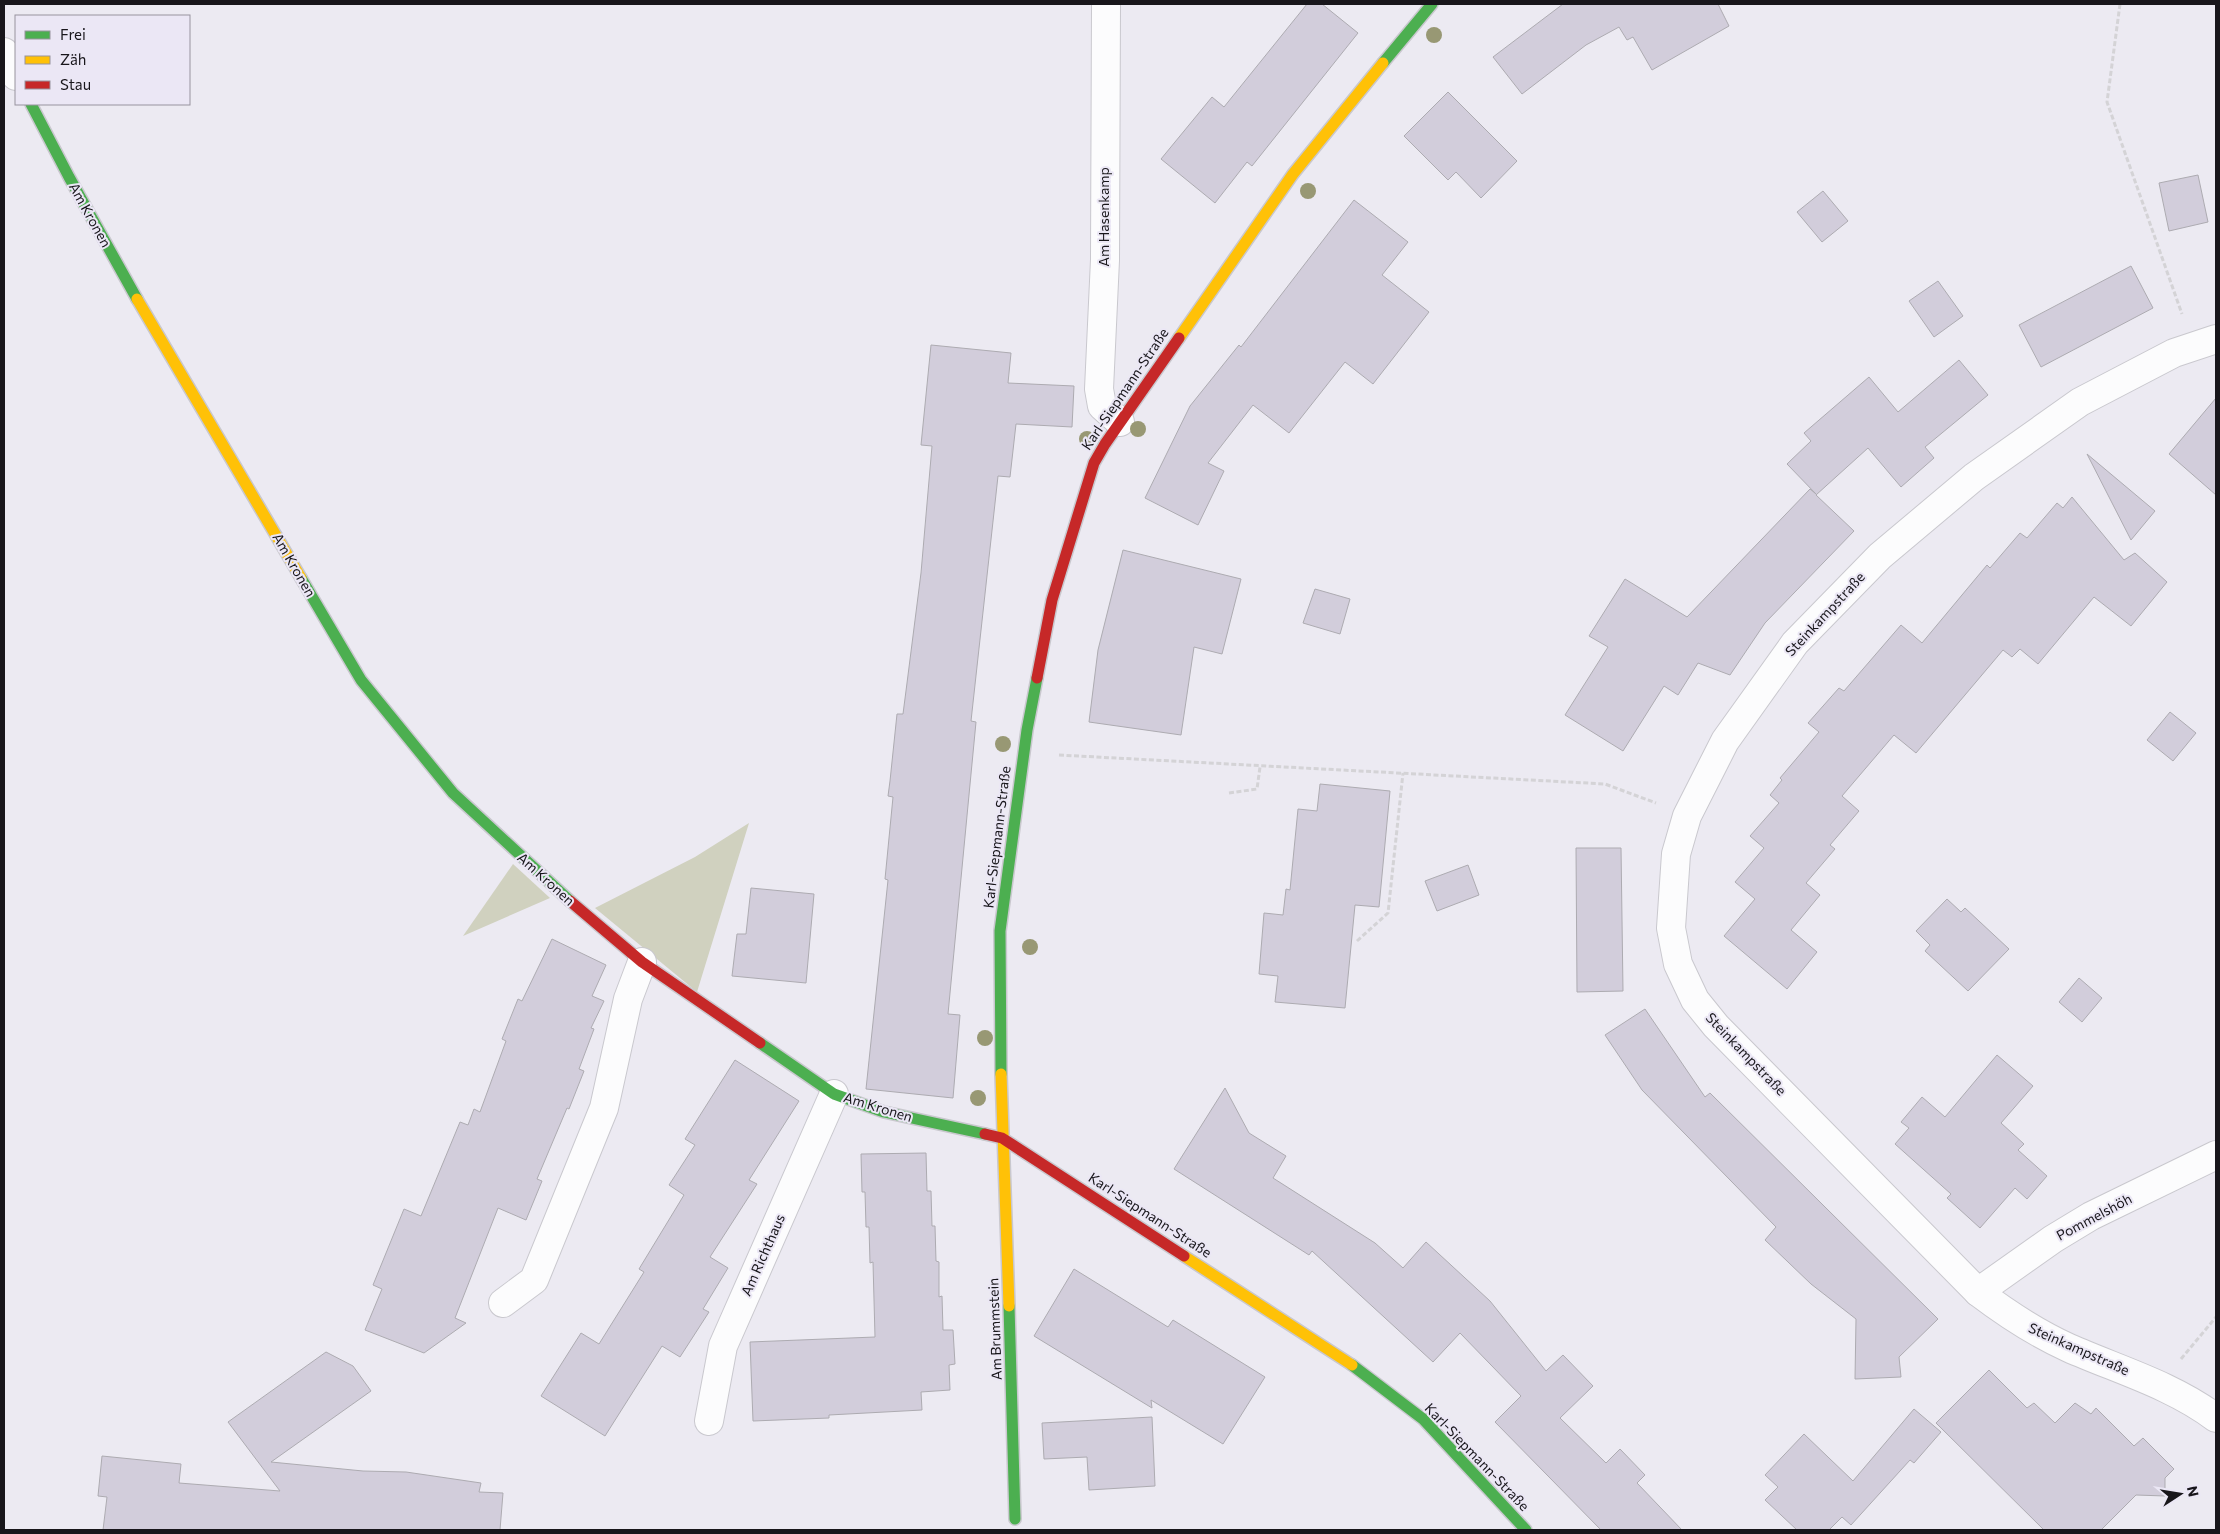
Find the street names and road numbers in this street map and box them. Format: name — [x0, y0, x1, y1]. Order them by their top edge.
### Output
street label: Am Hasenkamp — [1095, 167, 1112, 267]
street label: Am Kronen — [66, 180, 115, 250]
street label: Karl-Siepmann-Straße — [1077, 325, 1172, 453]
street label: Am Kronen — [269, 530, 320, 600]
street label: Steinkampstraße — [1781, 568, 1868, 659]
street label: Karl-Siepmann-Straße — [979, 765, 1014, 909]
street label: Am Kronen — [514, 849, 578, 909]
street label: Steinkampstraße — [1702, 1009, 1790, 1099]
street label: Am Kronen — [842, 1088, 915, 1125]
street label: Karl-Siepmann-Straße — [1086, 1168, 1215, 1261]
street label: Pommelshöh — [2053, 1190, 2134, 1244]
street label: Am Richthaus — [737, 1211, 788, 1298]
street label: Am Brummstein — [984, 1278, 1005, 1380]
street label: Steinkampstraße — [2026, 1319, 2132, 1378]
street label: Karl-Siepmann-Straße — [1422, 1399, 1533, 1514]

